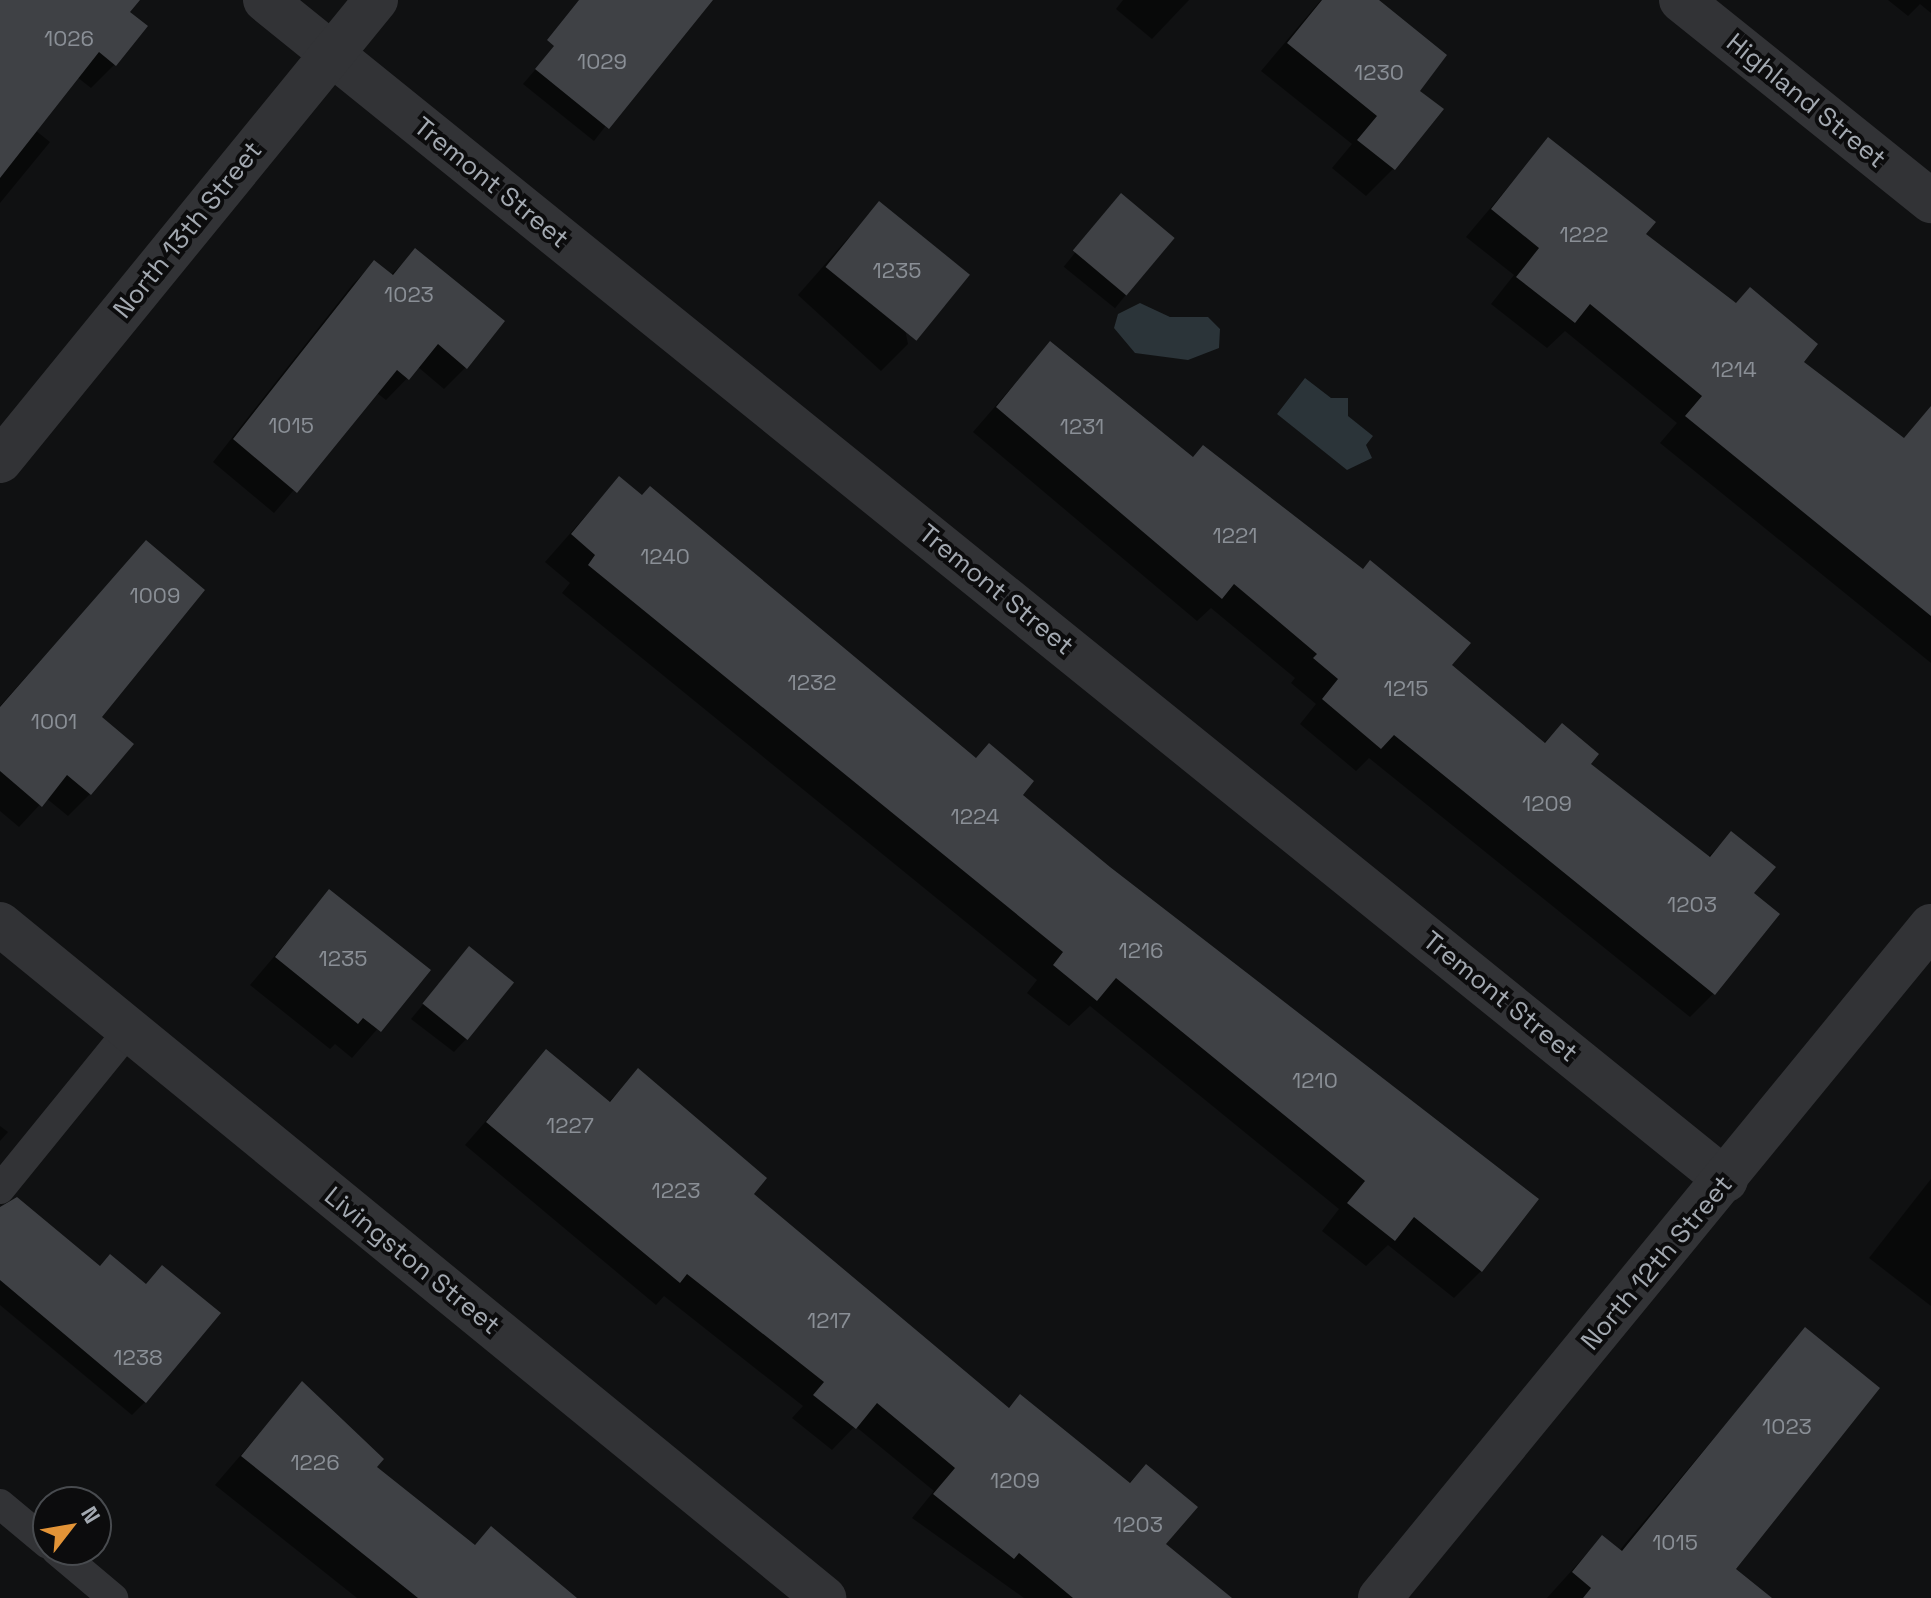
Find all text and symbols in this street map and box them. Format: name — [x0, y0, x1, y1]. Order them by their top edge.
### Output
house number: 1026 — [44, 26, 94, 52]
street label: Highland Street — [1720, 27, 1892, 175]
house number: 1029 — [577, 49, 627, 75]
house number: 1230 — [1354, 60, 1404, 86]
street label: Tremont Street — [407, 111, 575, 255]
street label: North 13th Street — [107, 135, 269, 325]
house number: 1222 — [1560, 222, 1608, 248]
house number: 1235 — [873, 258, 921, 284]
house number: 1023 — [384, 282, 434, 308]
house number: 1214 — [1711, 357, 1757, 383]
house number: 1015 — [268, 413, 314, 439]
house number: 1231 — [1060, 414, 1104, 440]
street label: Tremont Street — [912, 518, 1080, 662]
house number: 1221 — [1213, 523, 1257, 549]
house number: 1240 — [640, 544, 690, 570]
house number: 1009 — [130, 583, 180, 609]
house number: 1232 — [788, 670, 836, 696]
house number: 1215 — [1384, 676, 1428, 702]
house number: 1001 — [31, 709, 77, 735]
house number: 1209 — [1522, 791, 1572, 817]
house number: 1224 — [951, 804, 999, 830]
house number: 1203 — [1667, 892, 1717, 918]
street label: Tremont Street — [1416, 925, 1584, 1069]
house number: 1216 — [1118, 938, 1164, 964]
house number: 1235 — [319, 946, 367, 972]
house number: 1210 — [1292, 1068, 1338, 1094]
house number: 1227 — [546, 1113, 594, 1139]
street label: North 12th Street — [1575, 1169, 1739, 1357]
house number: 1223 — [652, 1178, 700, 1204]
street label: Livingston Street — [318, 1181, 506, 1341]
house number: 1217 — [807, 1308, 851, 1334]
house number: 1238 — [113, 1345, 163, 1371]
house number: 1023 — [1762, 1414, 1812, 1440]
house number: 1226 — [290, 1450, 340, 1476]
house number: 1209 — [990, 1468, 1040, 1494]
north arrow — [32, 1486, 112, 1566]
text: N — [75, 1501, 107, 1528]
house number: 1203 — [1113, 1512, 1163, 1538]
house number: 1015 — [1652, 1530, 1698, 1556]

